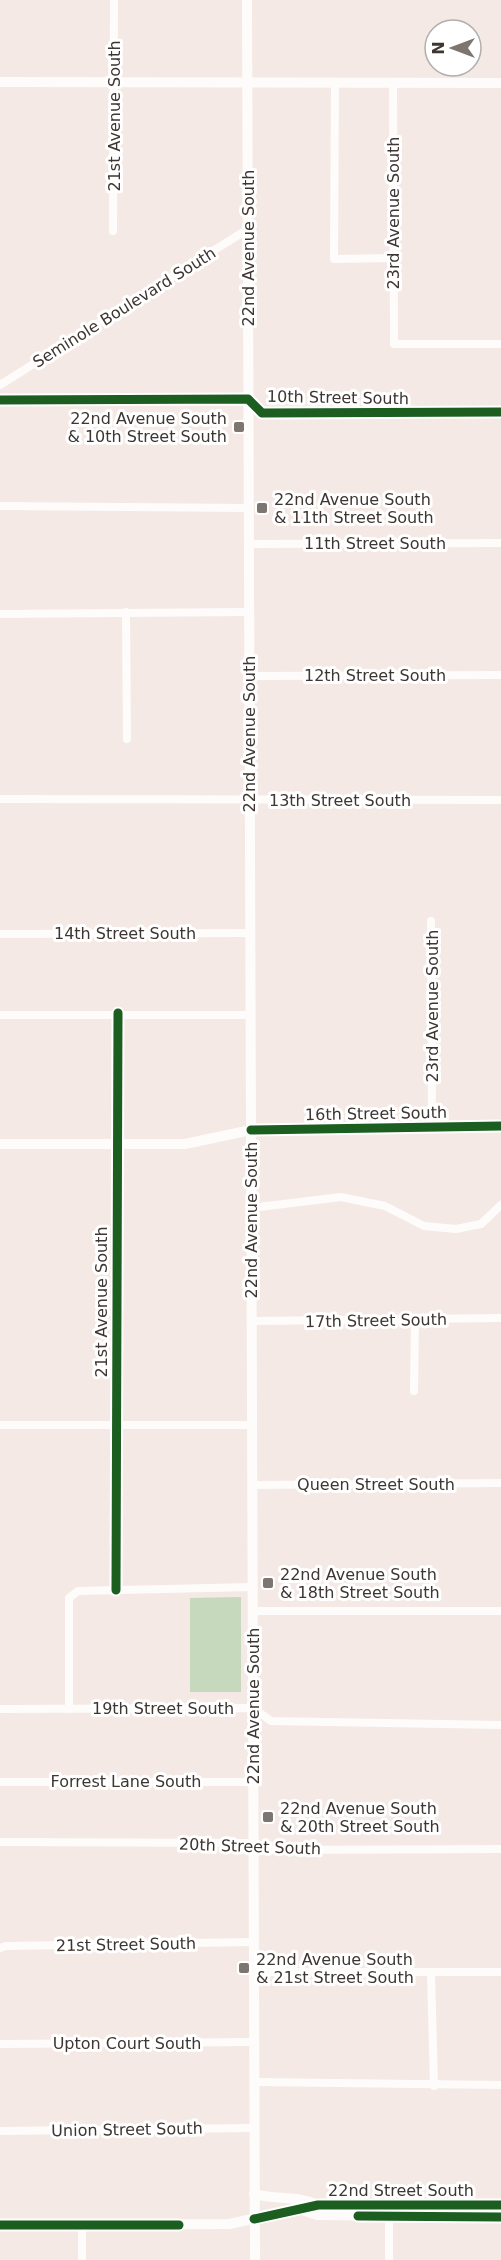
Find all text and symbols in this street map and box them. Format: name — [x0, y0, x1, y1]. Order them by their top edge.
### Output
north arrow — [423, 18, 483, 78]
street label: 21st Avenue South — [105, 40, 124, 192]
text: N — [429, 41, 448, 55]
street label: 23rd Avenue South — [384, 137, 403, 289]
street label: 22nd Avenue South — [239, 170, 258, 326]
street label: Seminole Boulevard South — [29, 243, 219, 372]
street label: 10th Street South — [267, 387, 409, 408]
place label: 22nd Avenue South & 10th Street South — [67, 409, 227, 446]
marker: 22nd Avenue South & 10th Street South — [232, 420, 246, 434]
place label: 22nd Avenue South & 11th Street South — [274, 490, 434, 527]
marker: 22nd Avenue South & 11th Street South — [255, 501, 269, 515]
street label: 11th Street South — [304, 534, 446, 553]
street label: 22nd Avenue South — [240, 656, 259, 812]
street label: 12th Street South — [304, 666, 446, 685]
street label: 13th Street South — [269, 791, 411, 810]
street label: 14th Street South — [54, 924, 196, 943]
street label: 23rd Avenue South — [423, 930, 442, 1082]
street label: 16th Street South — [305, 1103, 447, 1124]
street label: 22nd Avenue South — [242, 1142, 261, 1298]
street label: 21st Avenue South — [92, 1226, 111, 1378]
street label: 17th Street South — [305, 1310, 447, 1331]
street label: Queen Street South — [297, 1475, 455, 1494]
place label: 22nd Avenue South & 18th Street South — [280, 1565, 440, 1602]
marker: 22nd Avenue South & 18th Street South — [261, 1576, 275, 1590]
street label: 22nd Avenue South — [244, 1628, 263, 1784]
street label: 19th Street South — [92, 1699, 234, 1718]
street label: Forrest Lane South — [51, 1772, 201, 1791]
place label: 22nd Avenue South & 20th Street South — [280, 1799, 440, 1836]
marker: 22nd Avenue South & 20th Street South — [261, 1810, 275, 1824]
street label: 20th Street South — [179, 1835, 321, 1858]
street label: 21st Street South — [56, 1934, 196, 1955]
place label: 22nd Avenue South & 21st Street South — [256, 1950, 414, 1987]
marker: 22nd Avenue South & 21st Street South — [237, 1961, 251, 1975]
street label: Upton Court South — [53, 2034, 201, 2053]
street label: Union Street South — [51, 2119, 203, 2140]
street label: 22nd Street South — [328, 2181, 474, 2200]

